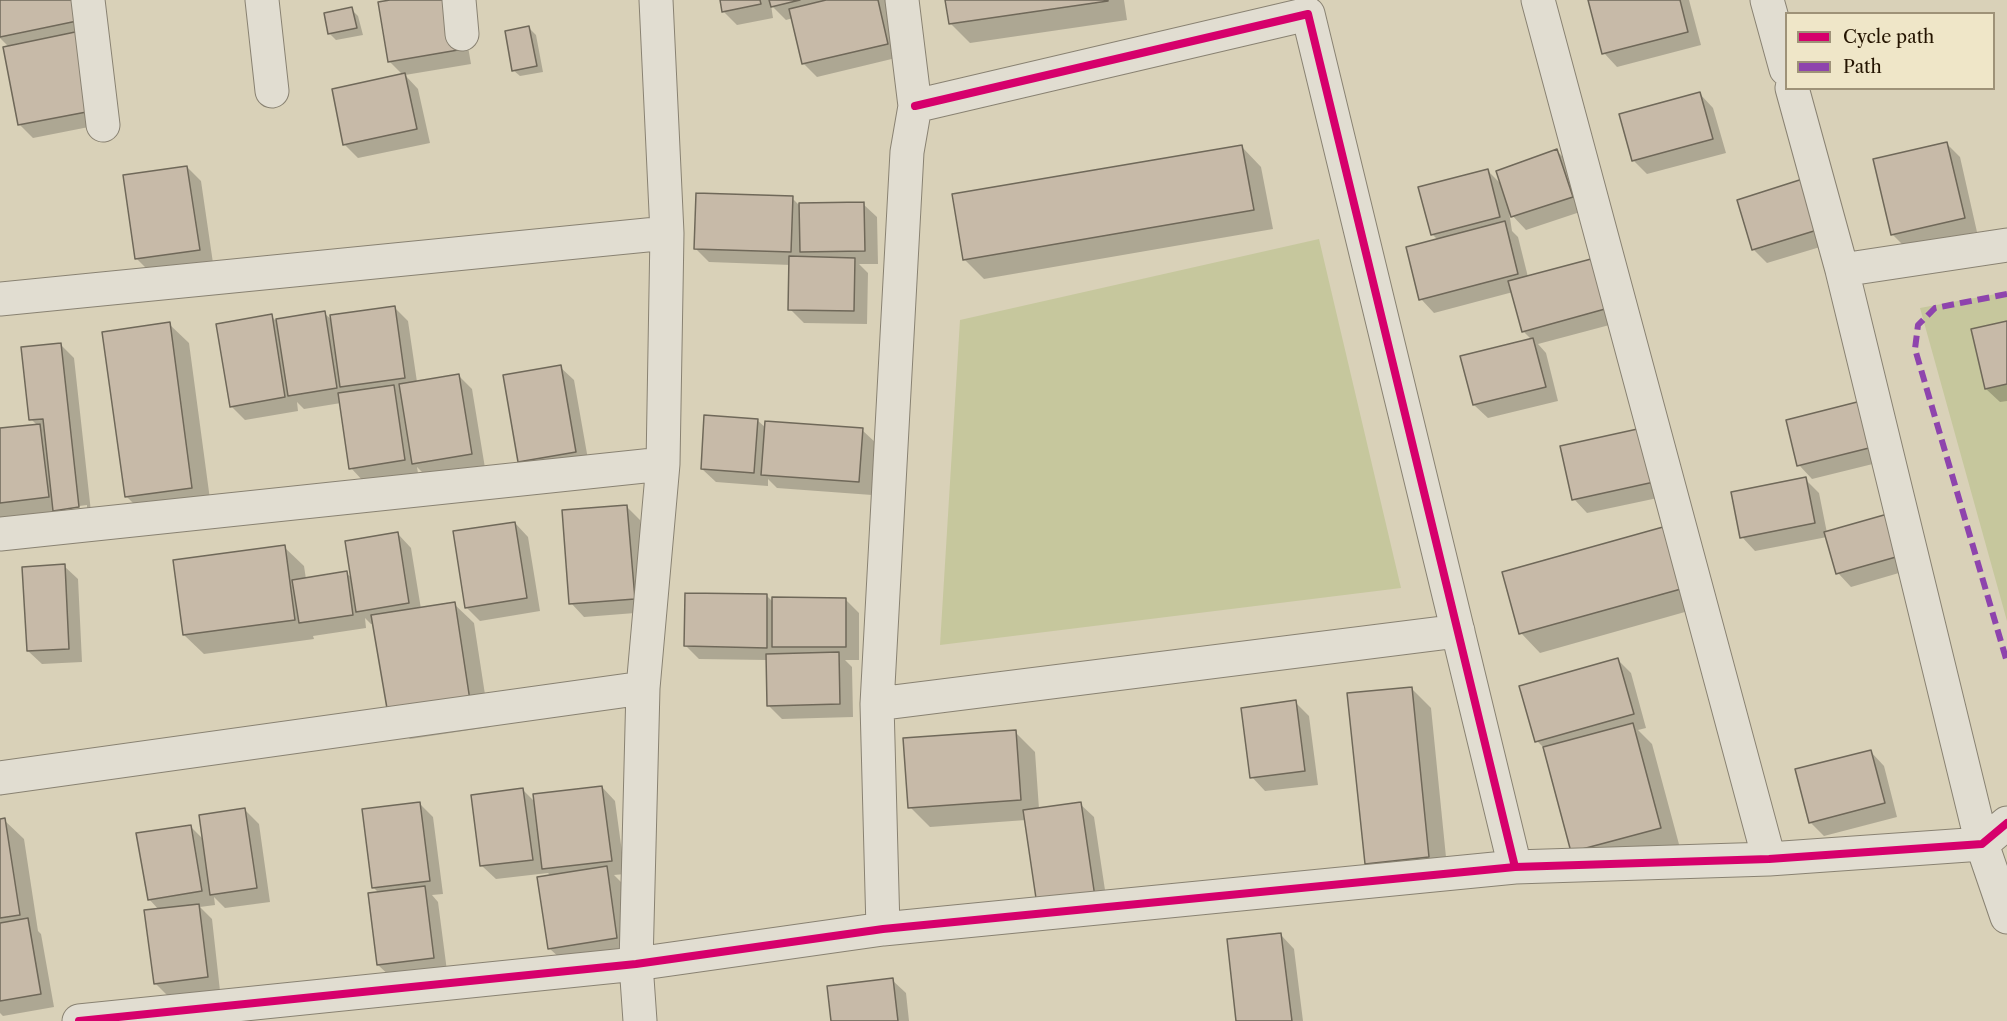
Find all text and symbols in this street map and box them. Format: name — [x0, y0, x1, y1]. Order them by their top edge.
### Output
legend — [1785, 12, 1995, 90]
text: Cycle path — [1843, 26, 1934, 48]
text: Path — [1843, 56, 1882, 78]

